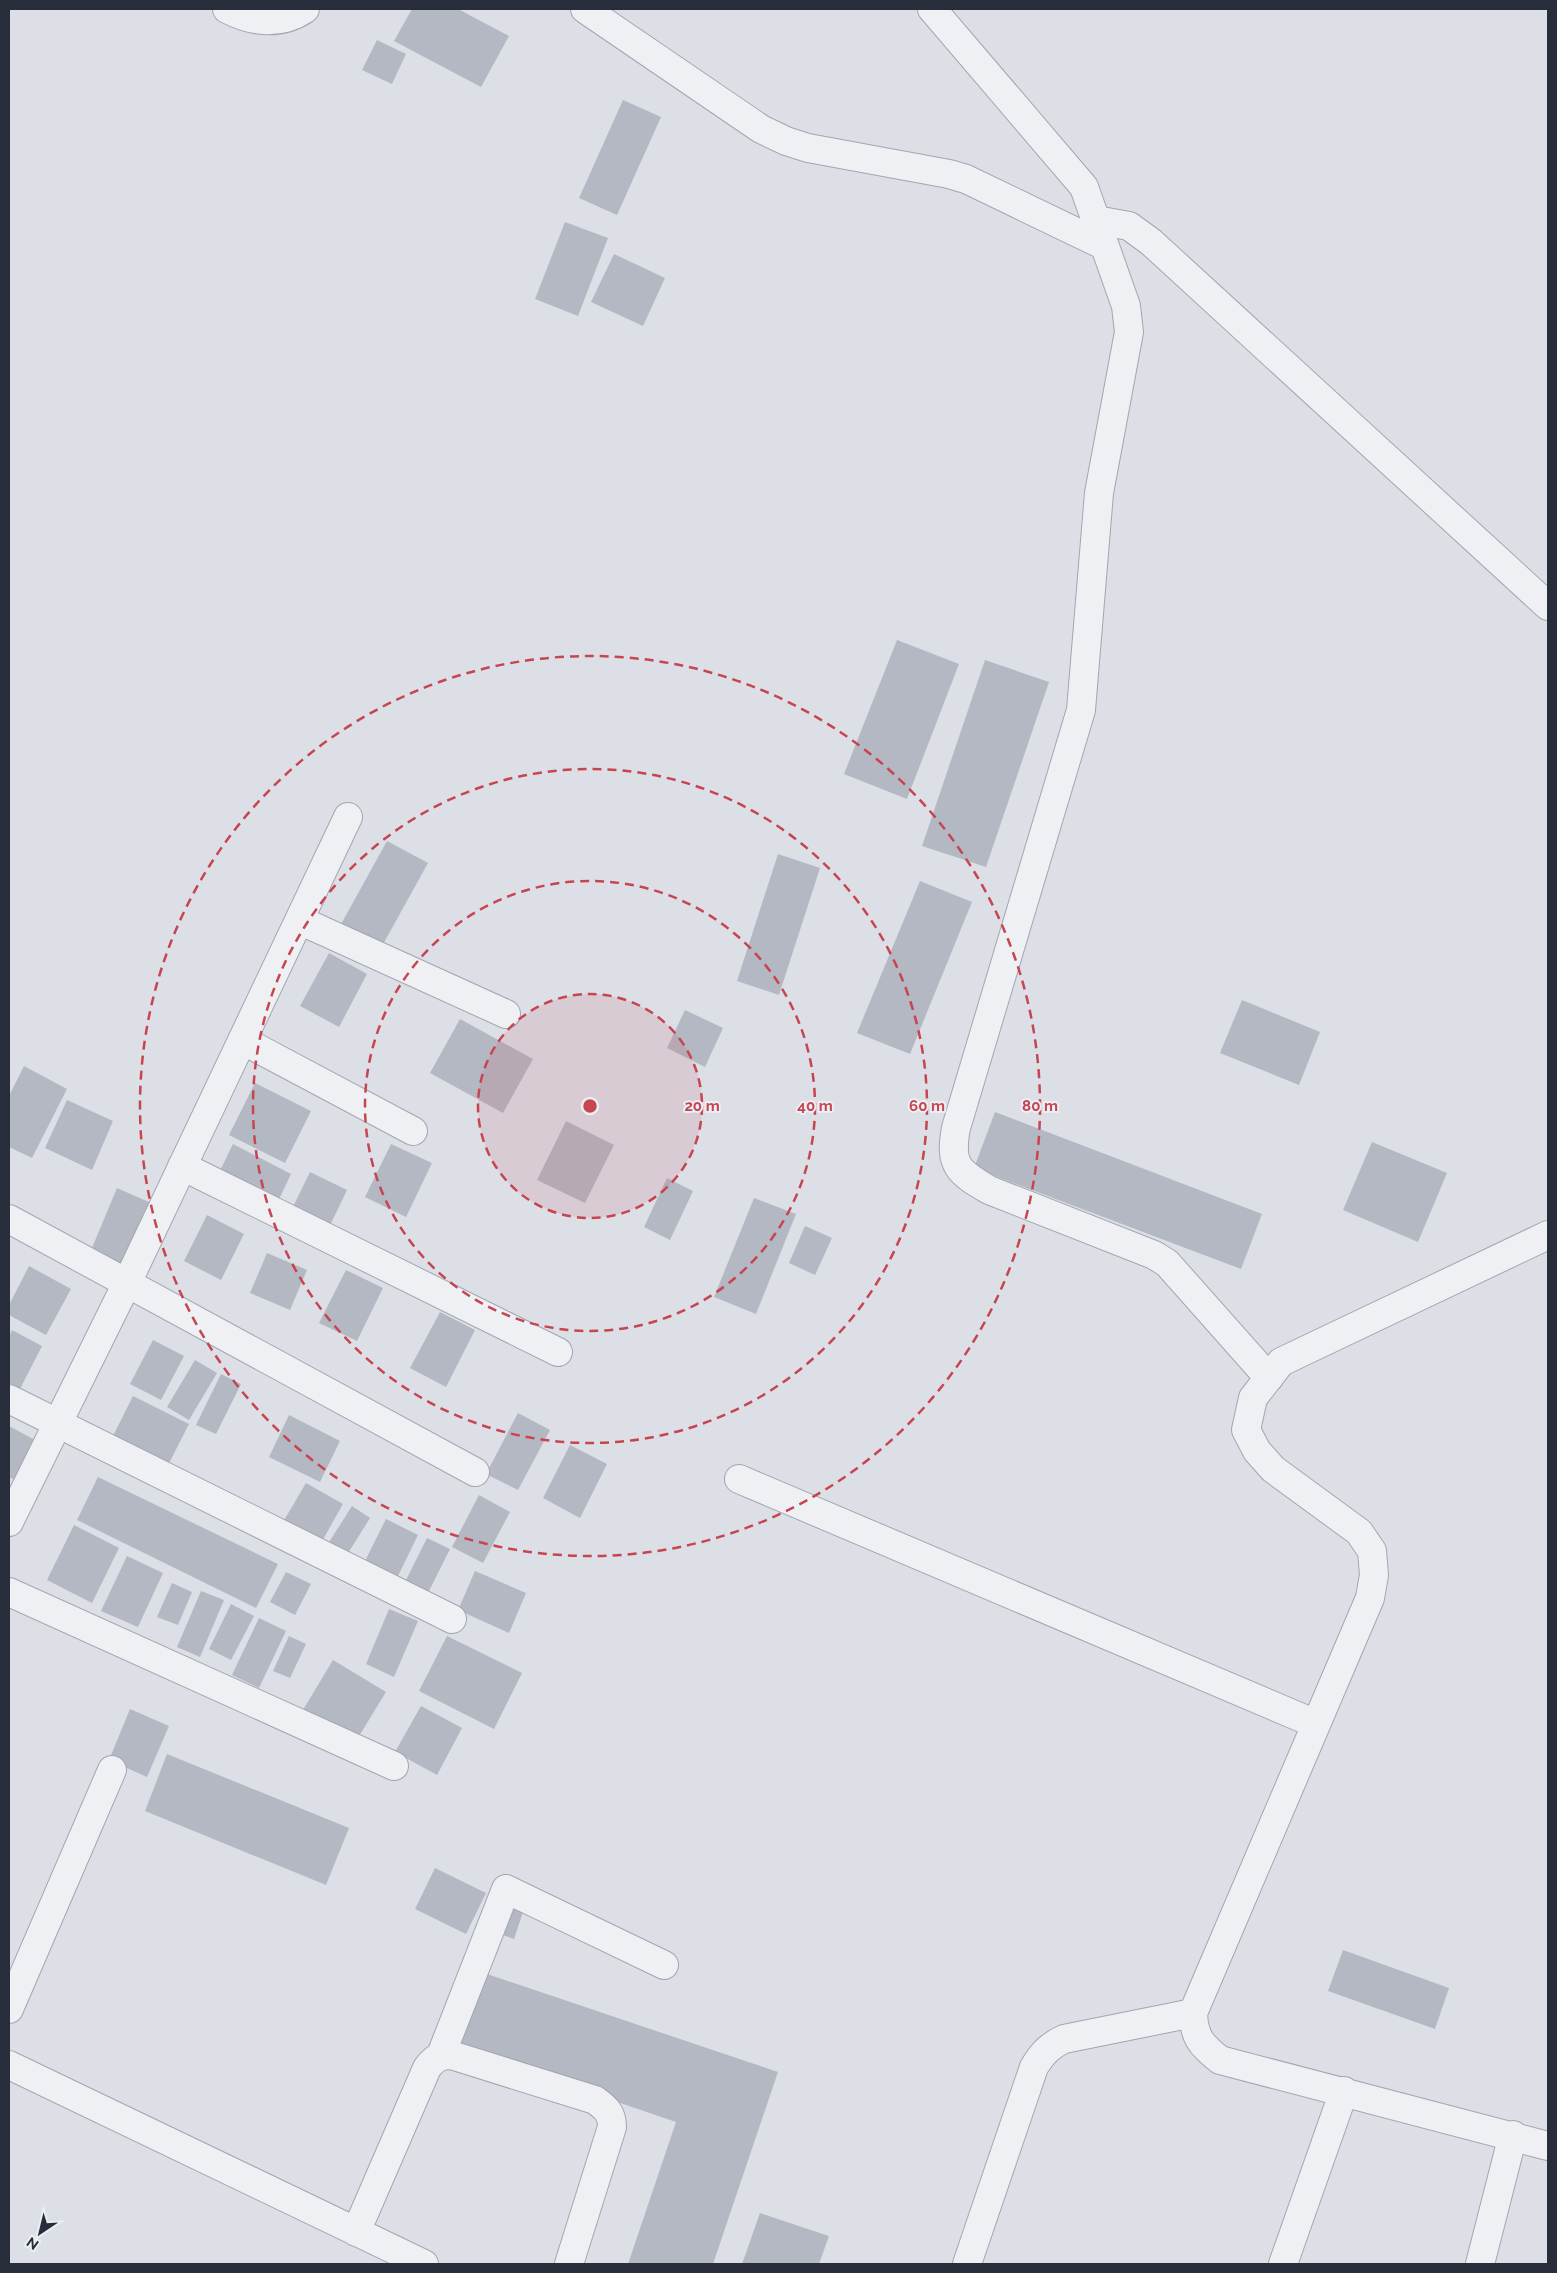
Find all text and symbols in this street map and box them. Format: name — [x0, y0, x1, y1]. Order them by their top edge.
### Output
centre of rings — [581, 1097, 599, 1115]
text: 20 m — [684, 1097, 720, 1115]
text: 40 m — [797, 1097, 833, 1115]
text: 60 m — [909, 1097, 945, 1115]
text: 80 m — [1022, 1097, 1058, 1115]
north arrow — [15, 2208, 65, 2258]
text: N — [24, 2234, 42, 2253]

